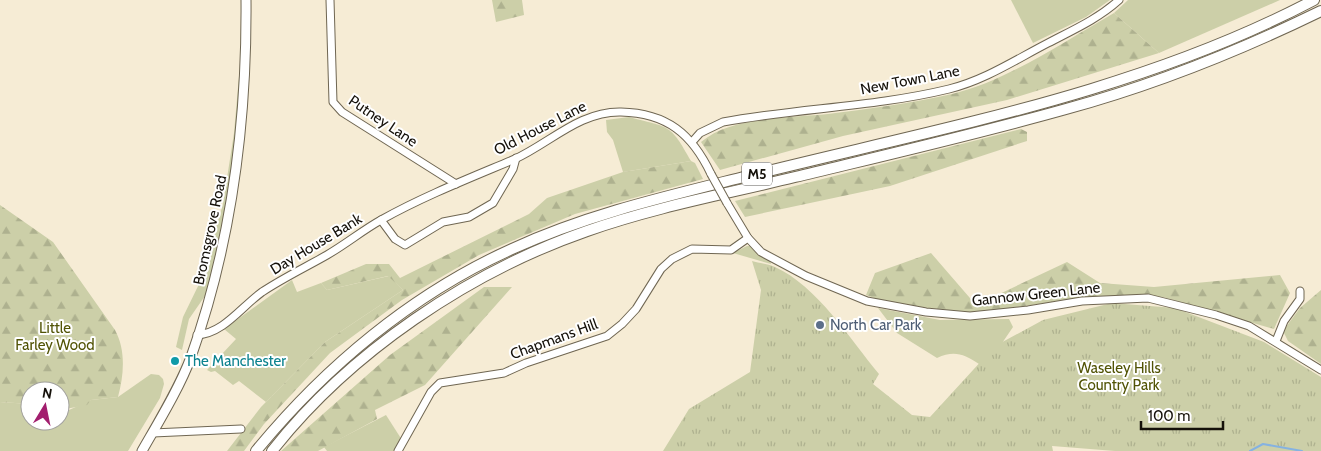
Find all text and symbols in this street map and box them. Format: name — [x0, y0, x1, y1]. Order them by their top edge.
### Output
street label: New Town Lane — [859, 61, 961, 98]
street label: Putney Lane — [345, 91, 421, 151]
street label: Old House Lane — [491, 97, 589, 159]
road number: M5 — [742, 162, 772, 185]
street label: Bromsgrove Road — [190, 173, 230, 287]
street label: Day House Bank — [267, 209, 365, 278]
street label: Gannow Green Lane — [971, 278, 1101, 310]
street label: Chapmans Hill — [508, 315, 601, 363]
place label: North Car Park — [830, 316, 922, 334]
park label: Little Farley Wood — [15, 319, 95, 354]
marker: North Car Park — [814, 319, 826, 331]
place label: The Manchester — [185, 352, 286, 370]
marker: The Manchester — [169, 355, 181, 367]
park label: Waseley Hills Country Park — [1077, 359, 1161, 394]
north arrow — [20, 381, 70, 431]
text: N — [41, 383, 54, 403]
scale bar — [1141, 398, 1224, 430]
text: 100 m — [1148, 407, 1190, 425]

